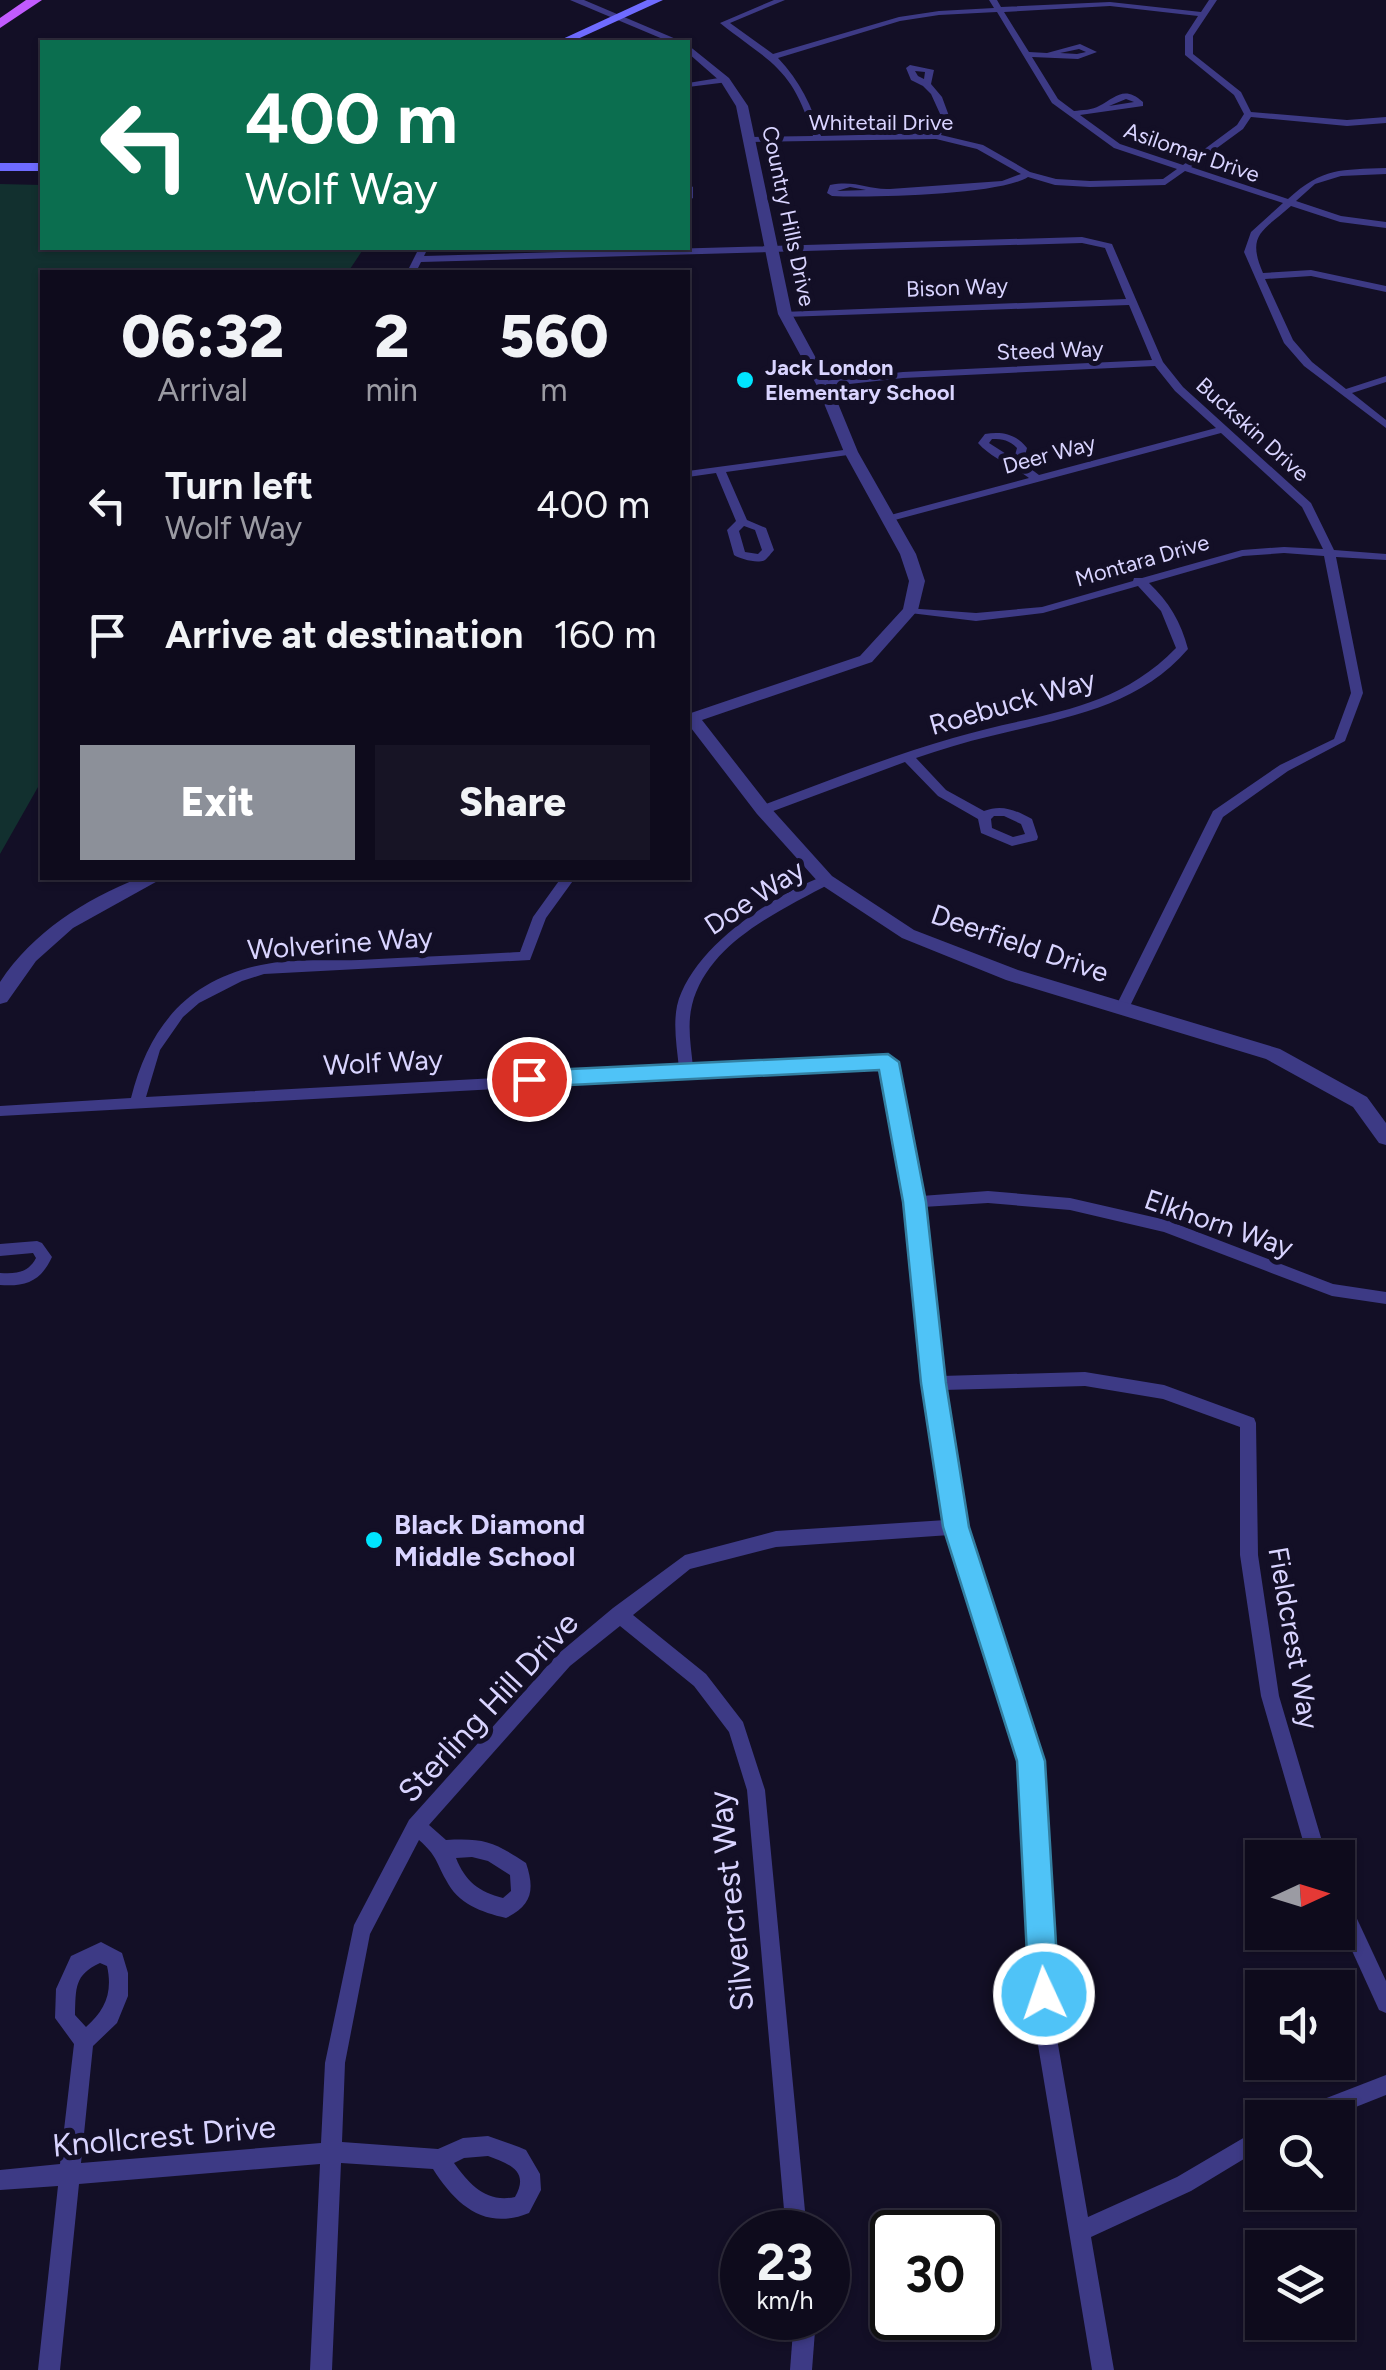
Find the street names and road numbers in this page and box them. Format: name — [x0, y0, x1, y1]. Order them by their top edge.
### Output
street label: Whitetail Drive — [809, 109, 953, 136]
street label: Asilomar Drive — [1121, 117, 1263, 188]
street label: Country Hills Drive — [756, 123, 821, 309]
street label: Bison Way — [906, 272, 1009, 303]
street label: Steed Way — [996, 335, 1104, 366]
street label: Buckskin Drive — [1191, 372, 1315, 487]
street label: Deer Way — [1000, 429, 1099, 480]
street label: Montara Drive — [1072, 528, 1212, 592]
street label: Roebuck Way — [925, 662, 1099, 742]
street label: Doe Way — [698, 852, 811, 942]
street label: Deerfield Drive — [927, 897, 1113, 989]
street label: Wolverine Way — [246, 920, 434, 966]
street label: Wolf Way — [322, 1042, 444, 1082]
street label: Elkhorn Way — [1140, 1182, 1298, 1264]
street label: Fieldcrest Way — [1261, 1544, 1327, 1732]
street label: Sterling Hill Drive — [390, 1604, 586, 1810]
street label: Silvercrest Way — [701, 1789, 761, 2013]
street label: Knollcrest Drive — [51, 2107, 277, 2165]

